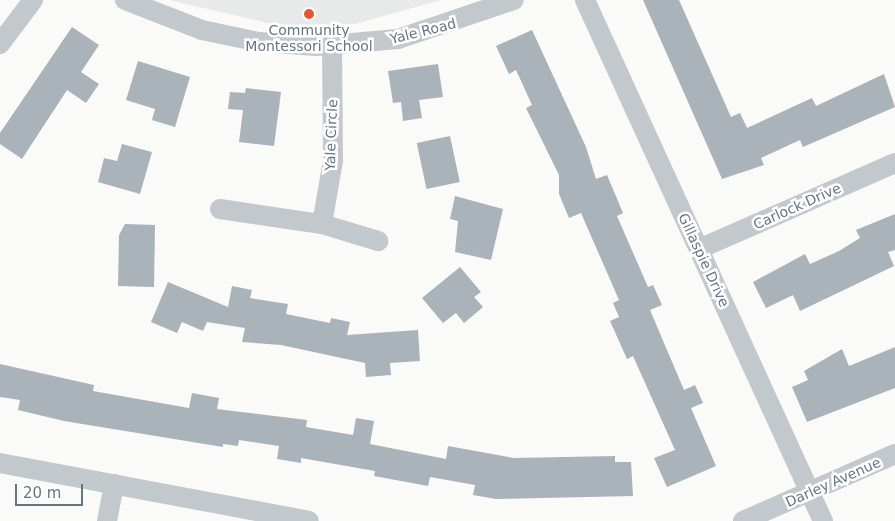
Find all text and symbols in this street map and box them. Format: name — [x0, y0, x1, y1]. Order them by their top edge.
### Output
marker: Community Montessori School — [303, 8, 315, 20]
street label: Yale Road — [388, 15, 458, 47]
place label: Community Montessori School — [245, 22, 373, 54]
street label: Yale Circle — [321, 99, 341, 171]
street label: Carlock Drive — [751, 179, 843, 233]
street label: Gillaspie Drive — [675, 210, 733, 310]
street label: Darley Avenue — [783, 454, 883, 510]
scale bar — [18, 474, 85, 506]
text: 20 m — [23, 484, 61, 502]

